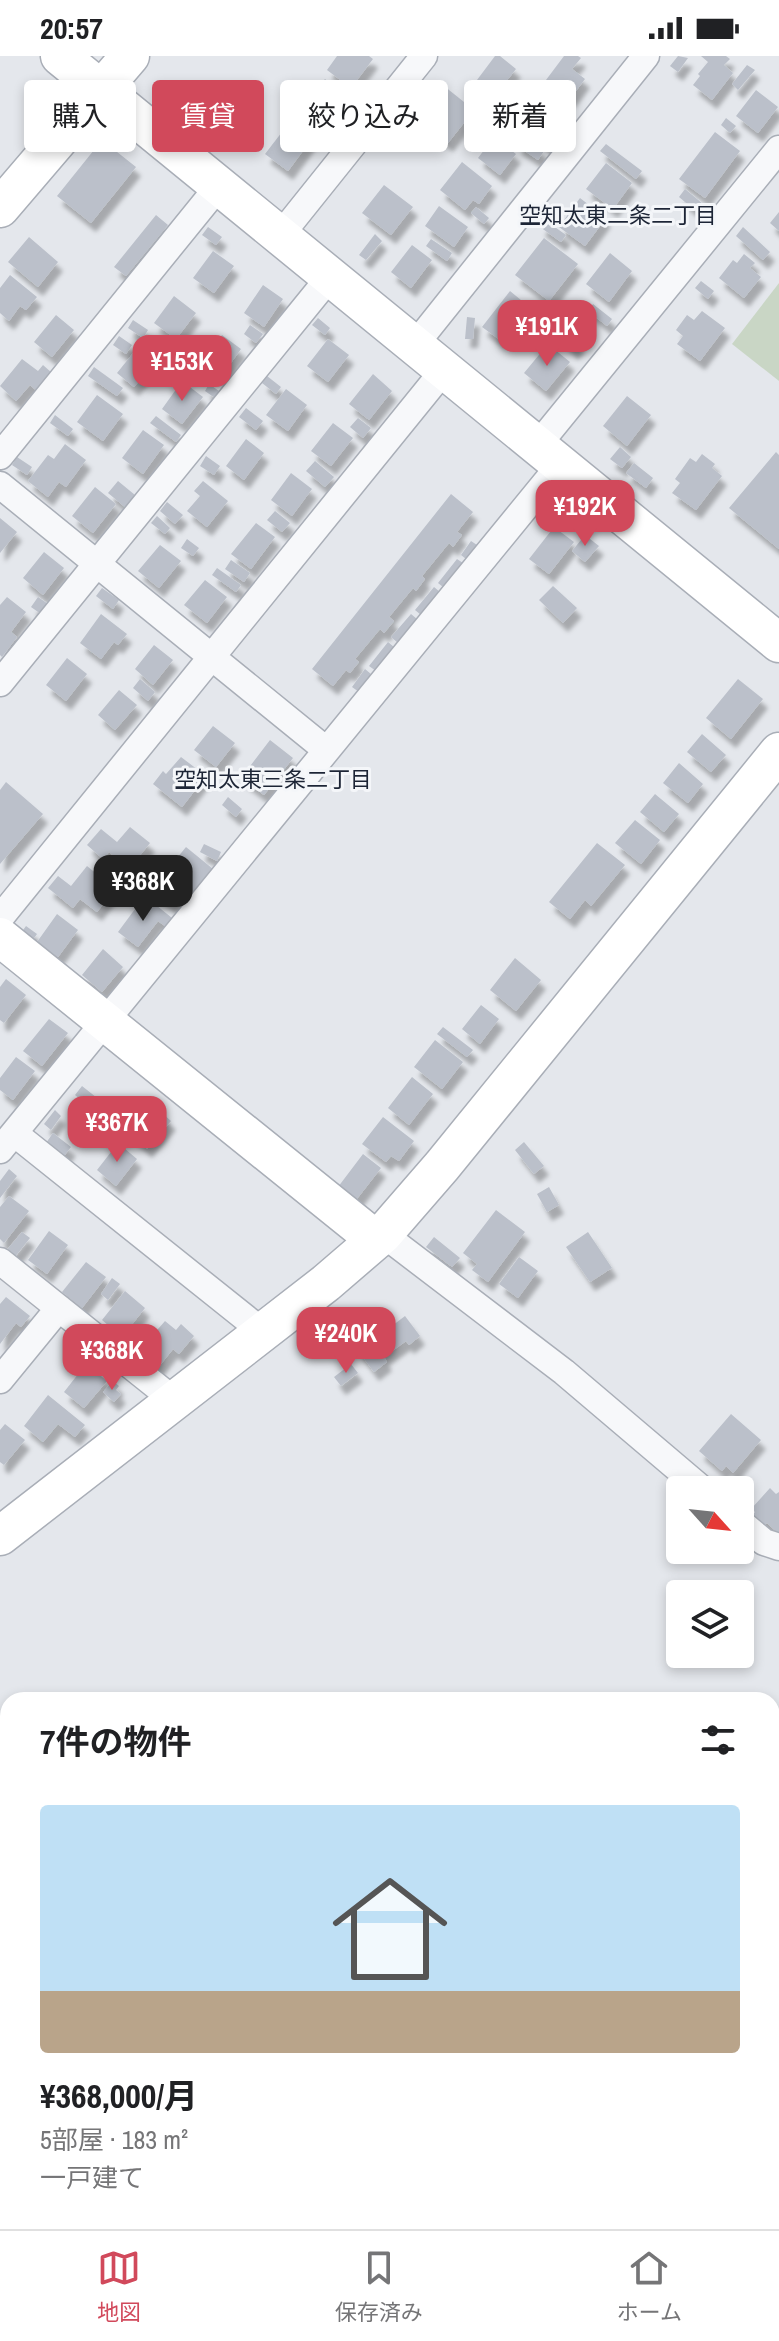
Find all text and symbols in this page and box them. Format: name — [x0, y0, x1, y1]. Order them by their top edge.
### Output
text: 20:57 — [40, 8, 103, 48]
chip: 購入 — [24, 80, 136, 152]
chip: 賃貸 — [152, 80, 264, 152]
chip: 絞り込み — [280, 80, 448, 152]
chip: 新着 — [464, 80, 576, 152]
district label: 空知太東二条二丁目 — [519, 200, 717, 230]
pin: ¥191K — [491, 300, 603, 368]
text: ¥191K — [516, 308, 578, 343]
pin: ¥153K — [126, 335, 238, 403]
text: ¥153K — [151, 343, 213, 378]
pin: ¥192K — [529, 480, 641, 548]
text: ¥192K — [554, 488, 616, 523]
district label: 空知太東三条二丁目 — [174, 764, 372, 794]
pin: ¥368K — [87, 855, 199, 923]
text: ¥368K — [112, 863, 174, 898]
pin: ¥367K — [61, 1096, 173, 1164]
text: ¥367K — [86, 1104, 148, 1139]
pin: ¥240K — [290, 1307, 402, 1375]
text: ¥240K — [315, 1315, 377, 1350]
pin: ¥368K — [56, 1324, 168, 1392]
text: ¥368K — [81, 1332, 143, 1367]
north arrow — [666, 1476, 754, 1564]
map controls — [666, 1476, 754, 1668]
button: layers — [666, 1580, 754, 1668]
icon: filters — [696, 1718, 740, 1762]
text: 7件の物件 — [40, 1719, 192, 1765]
icon: home — [318, 1857, 462, 2001]
text: ¥368,000/月 — [40, 2073, 198, 2119]
text: 5部屋 · 183 m² — [40, 2122, 188, 2157]
text: 一戸建て — [40, 2160, 144, 2195]
tab: 地図 — [97, 2246, 141, 2327]
tab: 保存済み — [335, 2246, 423, 2327]
tab: ホーム — [617, 2246, 682, 2327]

